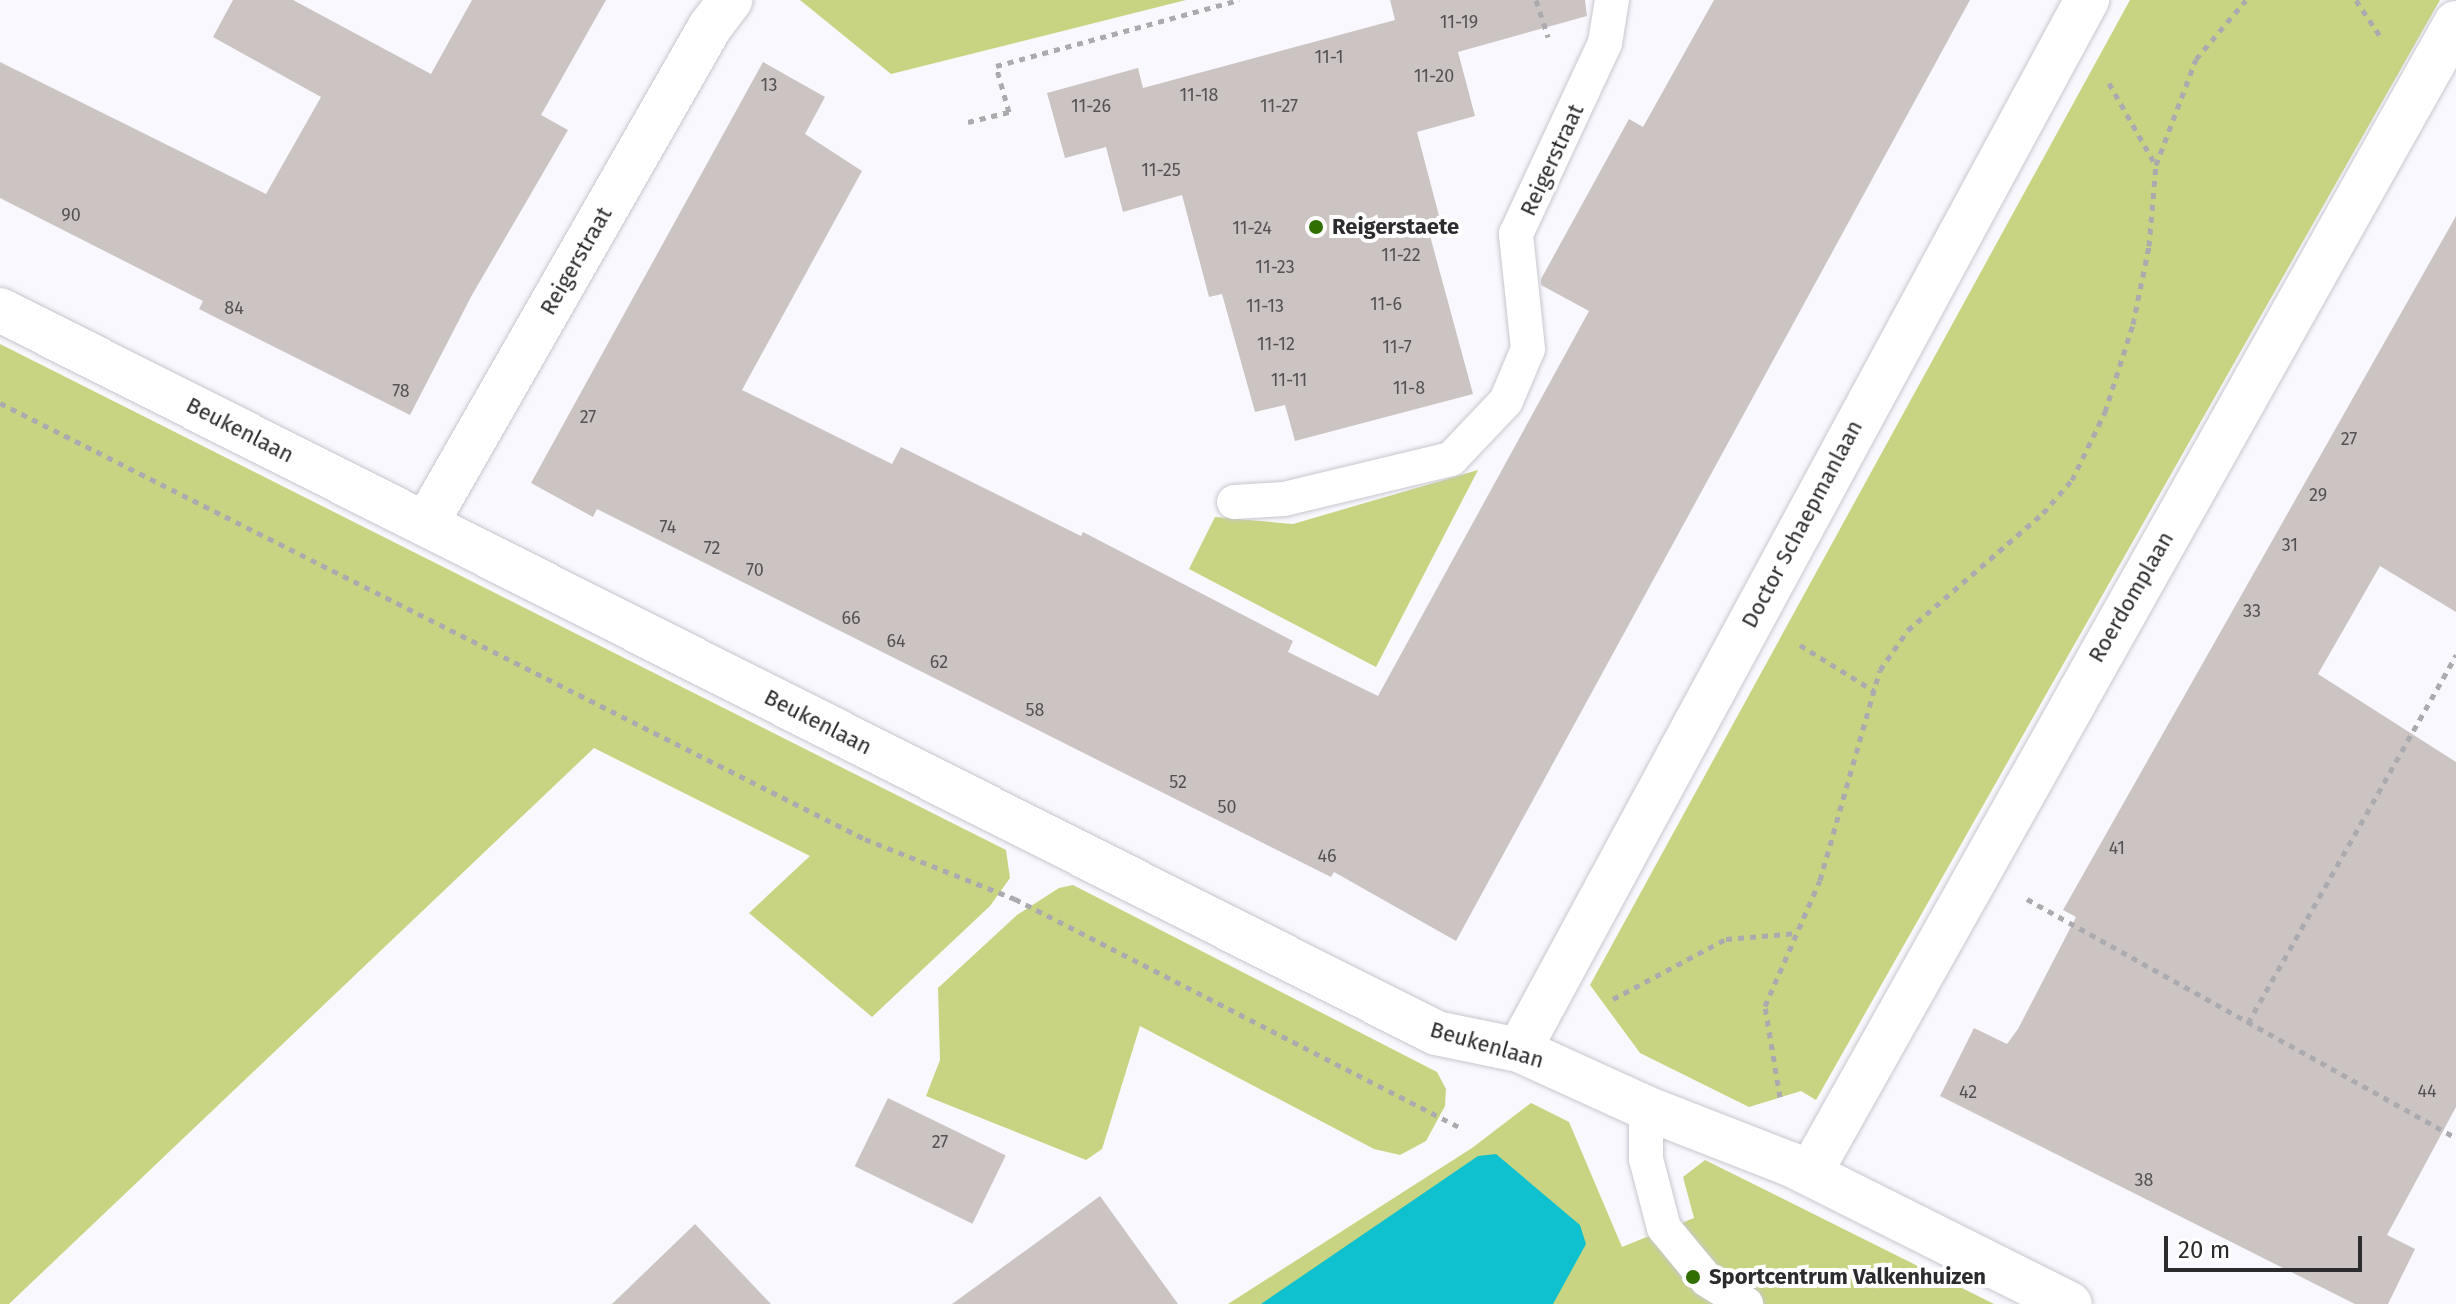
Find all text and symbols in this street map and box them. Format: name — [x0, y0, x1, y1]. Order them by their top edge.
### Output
house number: 11-19 — [1440, 11, 1478, 33]
house number: 11-1 — [1314, 46, 1344, 68]
house number: 11-20 — [1414, 65, 1454, 87]
house number: 13 — [761, 74, 777, 96]
house number: 11-18 — [1179, 84, 1219, 106]
house number: 11-26 — [1071, 95, 1111, 117]
house number: 11-27 — [1260, 95, 1298, 117]
street label: Reigerstraat — [1515, 100, 1589, 220]
house number: 11-25 — [1141, 159, 1181, 181]
street label: Reigerstraat — [535, 202, 617, 320]
house number: 90 — [61, 204, 81, 226]
place label: Reigerstaete — [1332, 214, 1459, 240]
house number: 11-24 — [1232, 217, 1272, 239]
marker: Reigerstaete — [1307, 218, 1325, 236]
house number: 11-22 — [1381, 244, 1421, 266]
house number: 11-23 — [1255, 256, 1295, 278]
house number: 11-6 — [1370, 293, 1402, 315]
house number: 11-13 — [1246, 295, 1284, 317]
house number: 84 — [224, 297, 244, 319]
house number: 11-12 — [1257, 333, 1295, 355]
house number: 11-7 — [1382, 336, 1412, 358]
house number: 11-11 — [1271, 369, 1307, 391]
house number: 11-8 — [1393, 377, 1425, 399]
house number: 78 — [392, 380, 410, 402]
street label: Beukenlaan — [182, 392, 298, 468]
house number: 27 — [580, 406, 596, 428]
street label: Doctor Schaepmanlaan — [1736, 416, 1868, 632]
house number: 27 — [2341, 428, 2357, 450]
house number: 29 — [2309, 484, 2327, 506]
house number: 74 — [660, 516, 676, 538]
street label: Roerdomplaan — [2083, 527, 2179, 667]
house number: 31 — [2282, 534, 2298, 556]
house number: 72 — [704, 537, 720, 559]
house number: 70 — [746, 559, 764, 581]
house number: 33 — [2243, 600, 2261, 622]
house number: 66 — [841, 607, 861, 629]
house number: 64 — [886, 630, 906, 652]
house number: 62 — [930, 651, 948, 673]
street label: Beukenlaan — [760, 684, 876, 760]
house number: 58 — [1026, 699, 1044, 721]
house number: 52 — [1169, 771, 1187, 793]
house number: 50 — [1217, 796, 1237, 818]
house number: 41 — [2109, 837, 2125, 859]
house number: 46 — [1317, 845, 1337, 867]
street label: Beukenlaan — [1427, 1016, 1547, 1074]
house number: 44 — [2417, 1080, 2437, 1102]
house number: 42 — [1959, 1081, 1977, 1103]
house number: 27 — [932, 1131, 948, 1153]
house number: 38 — [2135, 1169, 2153, 1191]
scale bar — [2168, 1220, 2366, 1270]
text: 20 m — [2178, 1236, 2230, 1264]
place label: Sportcentrum Valkenhuizen — [1709, 1264, 1986, 1290]
marker: Sportcentrum Valkenhuizen — [1684, 1268, 1702, 1286]

